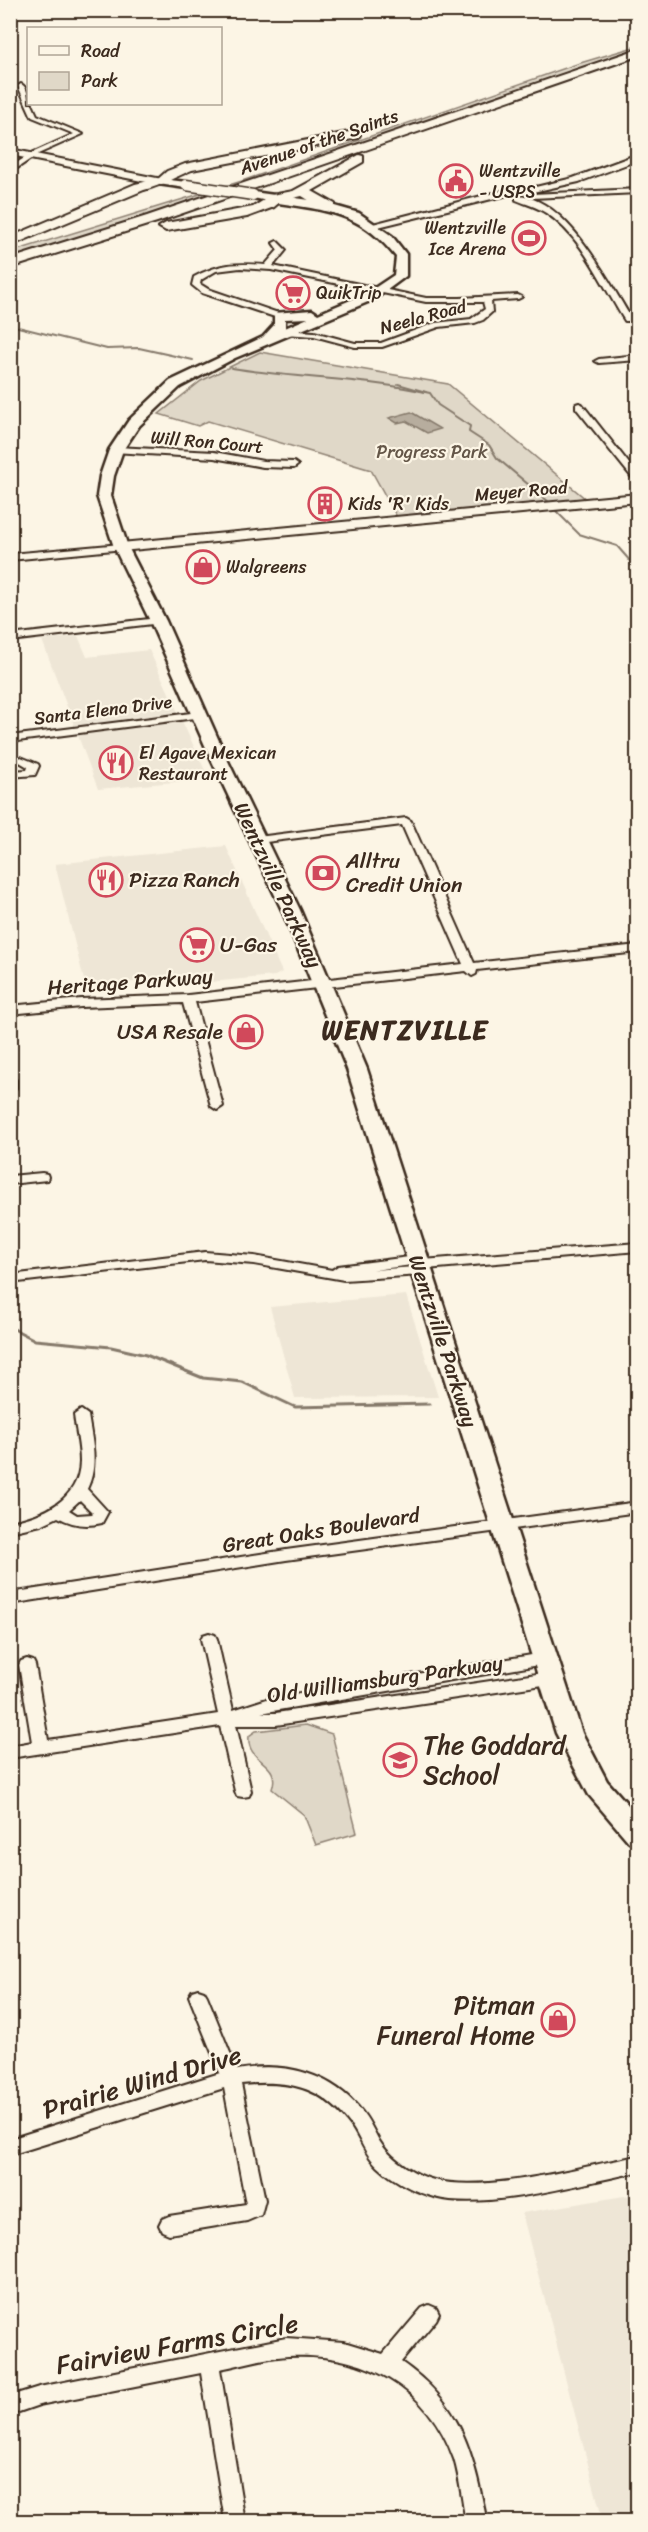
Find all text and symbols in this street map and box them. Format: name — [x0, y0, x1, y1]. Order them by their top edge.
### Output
legend — [27, 27, 222, 105]
text: Road — [81, 35, 121, 67]
text: Park — [81, 65, 118, 97]
street label: Avenue of the Saints — [234, 100, 403, 185]
place label: Wentzville - USPS — [479, 155, 561, 208]
public building icon: Wentzville - USPS — [438, 163, 474, 199]
place label: Wentzville Ice Arena — [424, 212, 506, 265]
sports icon: Wentzville Ice Arena — [511, 220, 547, 256]
supermarket icon: QuikTrip — [275, 275, 311, 311]
place label: QuikTrip — [316, 277, 382, 309]
street label: Neela Road — [376, 290, 471, 344]
street label: Will Ron Court — [149, 421, 265, 463]
park label: Progress Park — [376, 436, 488, 468]
street label: Meyer Road — [473, 471, 570, 511]
building icon: Kids 'R' Kids — [307, 486, 343, 522]
place label: Kids 'R' Kids — [348, 488, 450, 520]
shop icon: Walgreens — [185, 549, 221, 585]
place label: Walgreens — [226, 551, 307, 583]
street label: Santa Elena Drive — [32, 686, 174, 734]
place label: El Agave Mexican Restaurant — [139, 737, 276, 790]
restaurant icon: El Agave Mexican Restaurant — [98, 745, 134, 781]
street label: Wentzville Parkway — [223, 796, 333, 974]
place label: Alltru Credit Union — [345, 842, 462, 904]
bank icon: Alltru Credit Union — [305, 855, 341, 891]
place label: Pizza Ranch — [129, 861, 240, 899]
restaurant icon: Pizza Ranch — [88, 862, 124, 898]
place label: U-Gas — [220, 926, 277, 964]
supermarket icon: U-Gas — [179, 927, 215, 963]
street label: Heritage Parkway — [46, 957, 214, 1007]
district label: WENTZVILLE — [321, 1006, 489, 1054]
place label: USA Resale — [117, 1013, 223, 1051]
shop icon: USA Resale — [228, 1014, 264, 1050]
street label: Wentzville Parkway — [397, 1250, 489, 1432]
street label: Great Oaks Boulevard — [220, 1495, 424, 1564]
street label: Old Williamsburg Parkway — [265, 1644, 505, 1714]
place label: The Goddard School — [423, 1722, 568, 1798]
school or university icon: The Goddard School — [382, 1742, 418, 1778]
place label: Pitman Funeral Home — [377, 1982, 535, 2058]
shop icon: Pitman Funeral Home — [540, 2002, 576, 2038]
street label: Prairie Wind Drive — [37, 2032, 247, 2132]
street label: Fairview Farms Circle — [52, 2300, 302, 2388]

